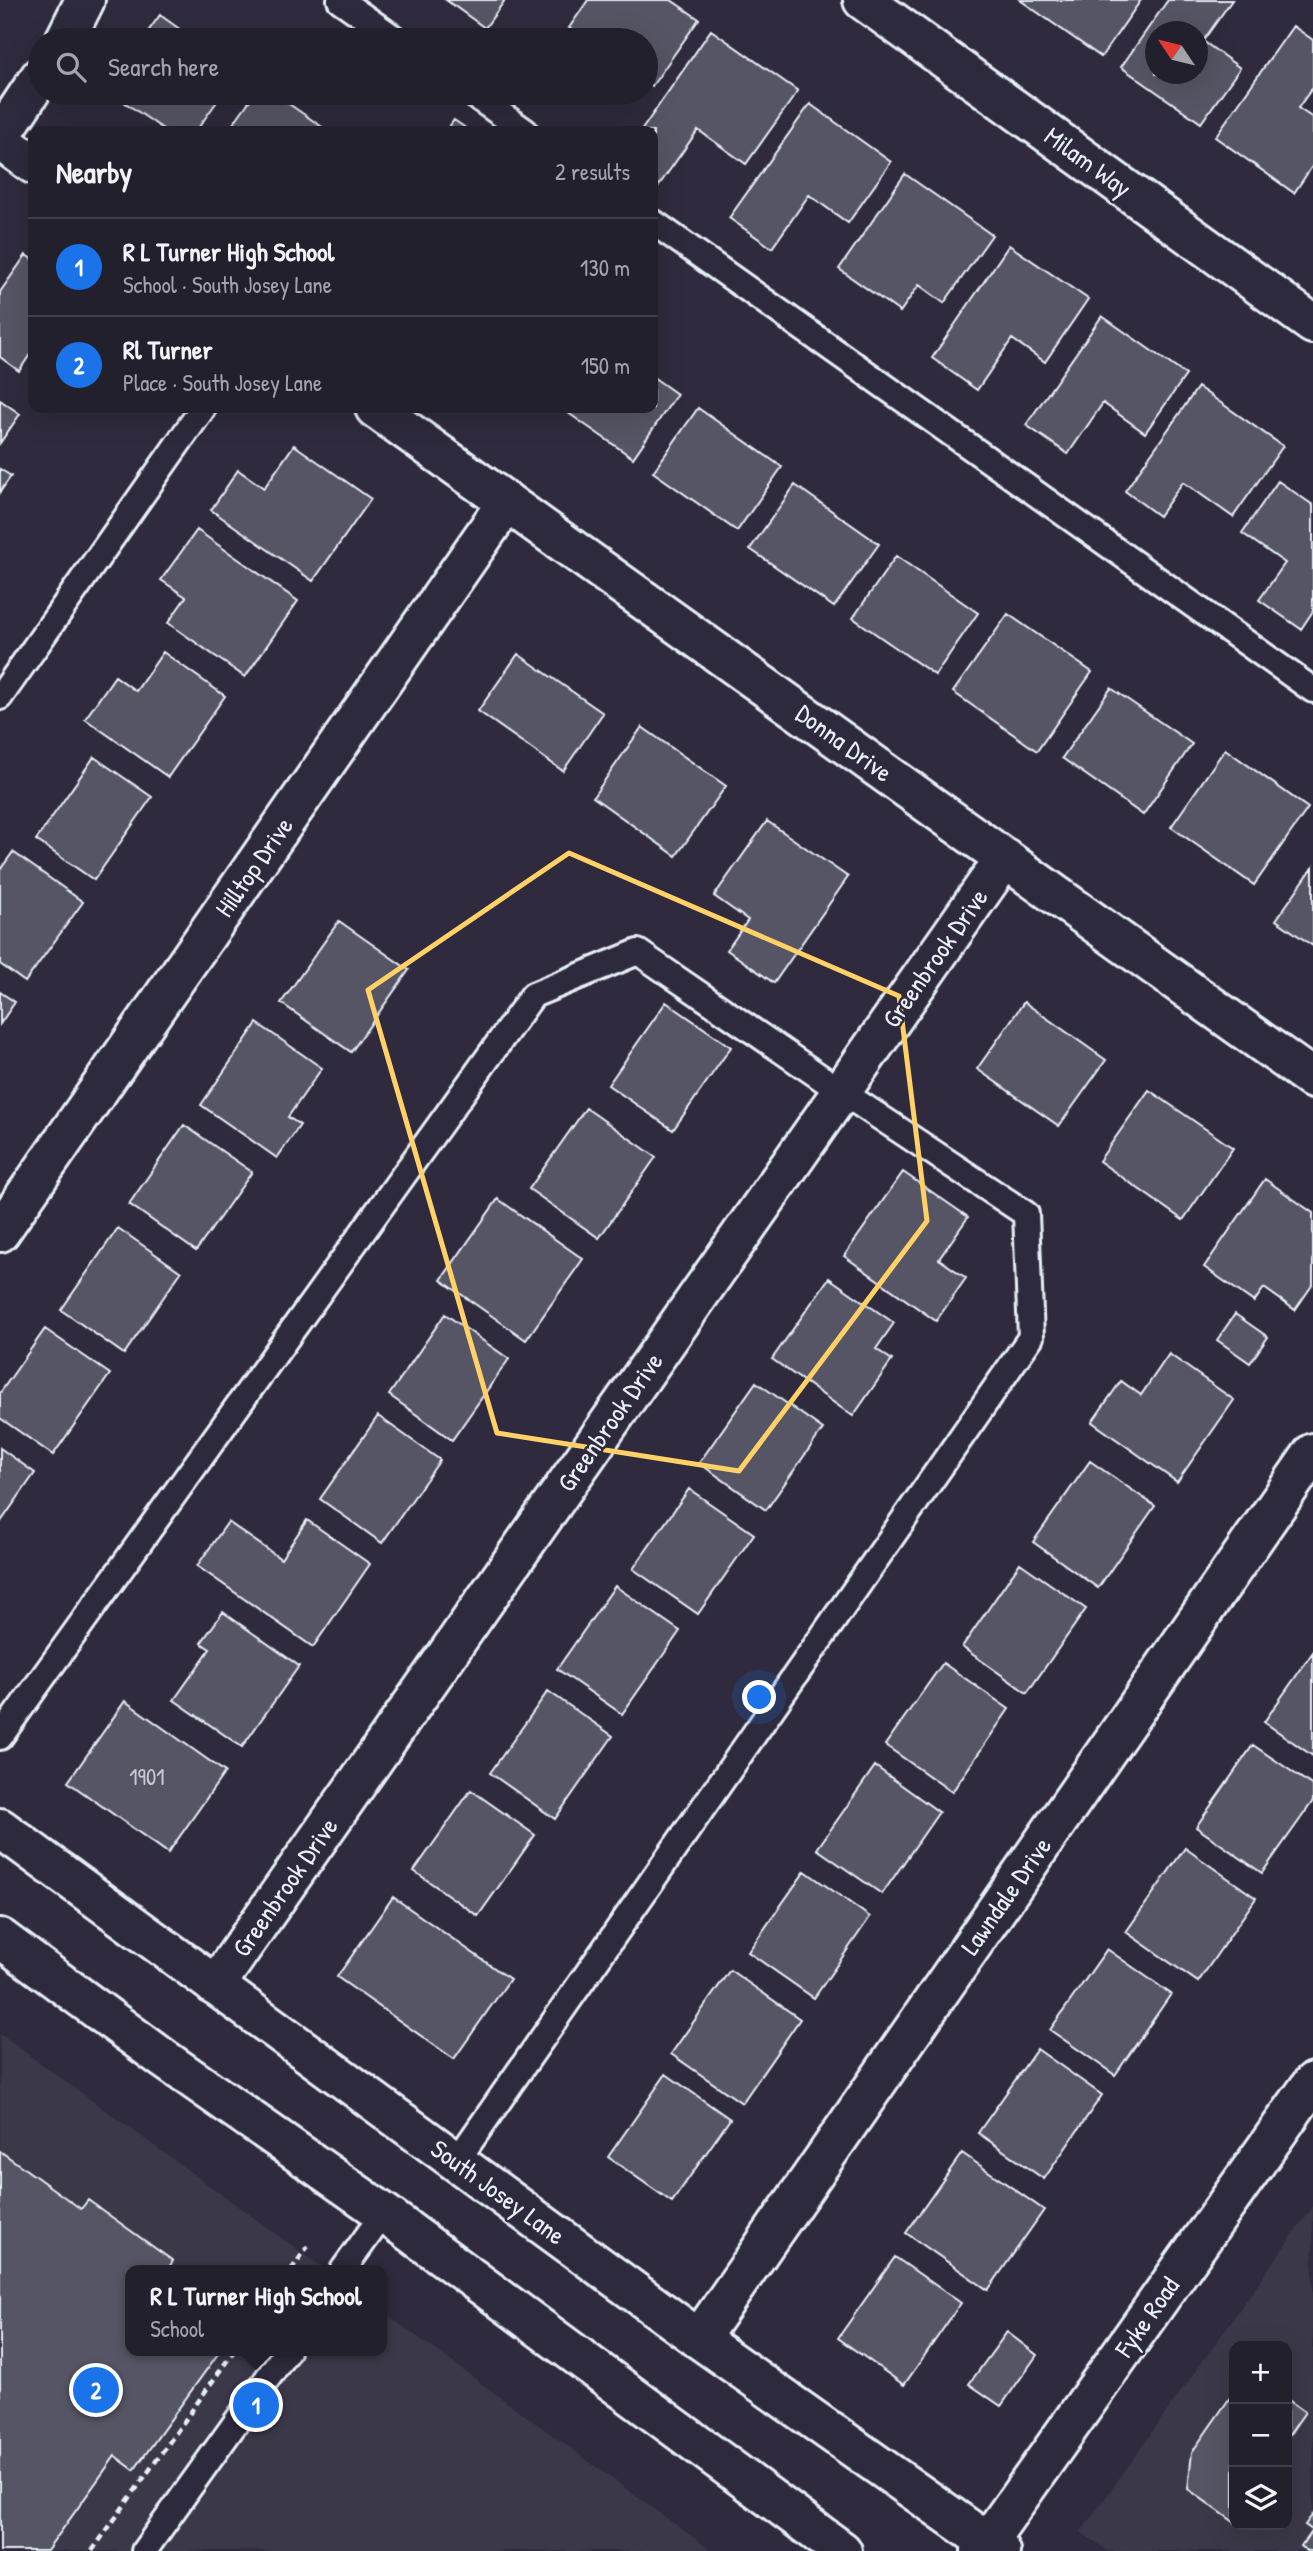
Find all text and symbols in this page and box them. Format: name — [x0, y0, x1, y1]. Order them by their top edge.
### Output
north arrow — [1145, 21, 1208, 84]
search box — [28, 28, 658, 105]
icon: search — [52, 48, 90, 86]
text: Search here — [108, 49, 219, 84]
street label: Milam Way — [1038, 118, 1139, 205]
text: Nearby — [56, 152, 132, 192]
text: 2 results — [555, 156, 630, 187]
text: R L Turner High School — [123, 234, 334, 269]
text: 1 — [75, 252, 83, 283]
text: 130 m — [580, 252, 630, 283]
text: School · South Josey Lane — [123, 269, 332, 300]
text: Rl Turner — [123, 332, 212, 367]
text: 2 — [74, 350, 84, 381]
text: 150 m — [581, 350, 630, 381]
text: Place · South Josey Lane — [123, 367, 322, 398]
street label: Donna Drive — [789, 696, 900, 790]
street label: Hilltop Drive — [206, 810, 301, 924]
street label: Greenbrook Drive — [874, 881, 995, 1034]
street label: Greenbrook Drive — [549, 1345, 670, 1498]
your location — [742, 1680, 776, 1714]
house number: 1901 — [129, 1761, 165, 1792]
street label: Greenbrook Drive — [224, 1810, 345, 1963]
street label: Lawndale Drive — [952, 1830, 1059, 1962]
street label: South Josey Lane — [424, 2131, 573, 2252]
popup — [125, 2265, 387, 2356]
street label: Fyke Road — [1106, 2270, 1187, 2365]
text: R L Turner High School — [150, 2278, 362, 2313]
text: School — [150, 2313, 204, 2344]
map controls — [1229, 2341, 1292, 2530]
button: + — [1229, 2341, 1292, 2404]
pin: 2 — [73, 2364, 119, 2416]
pin: 1 — [233, 2379, 279, 2431]
button: − — [1229, 2404, 1292, 2467]
button: layers — [1229, 2467, 1292, 2530]

